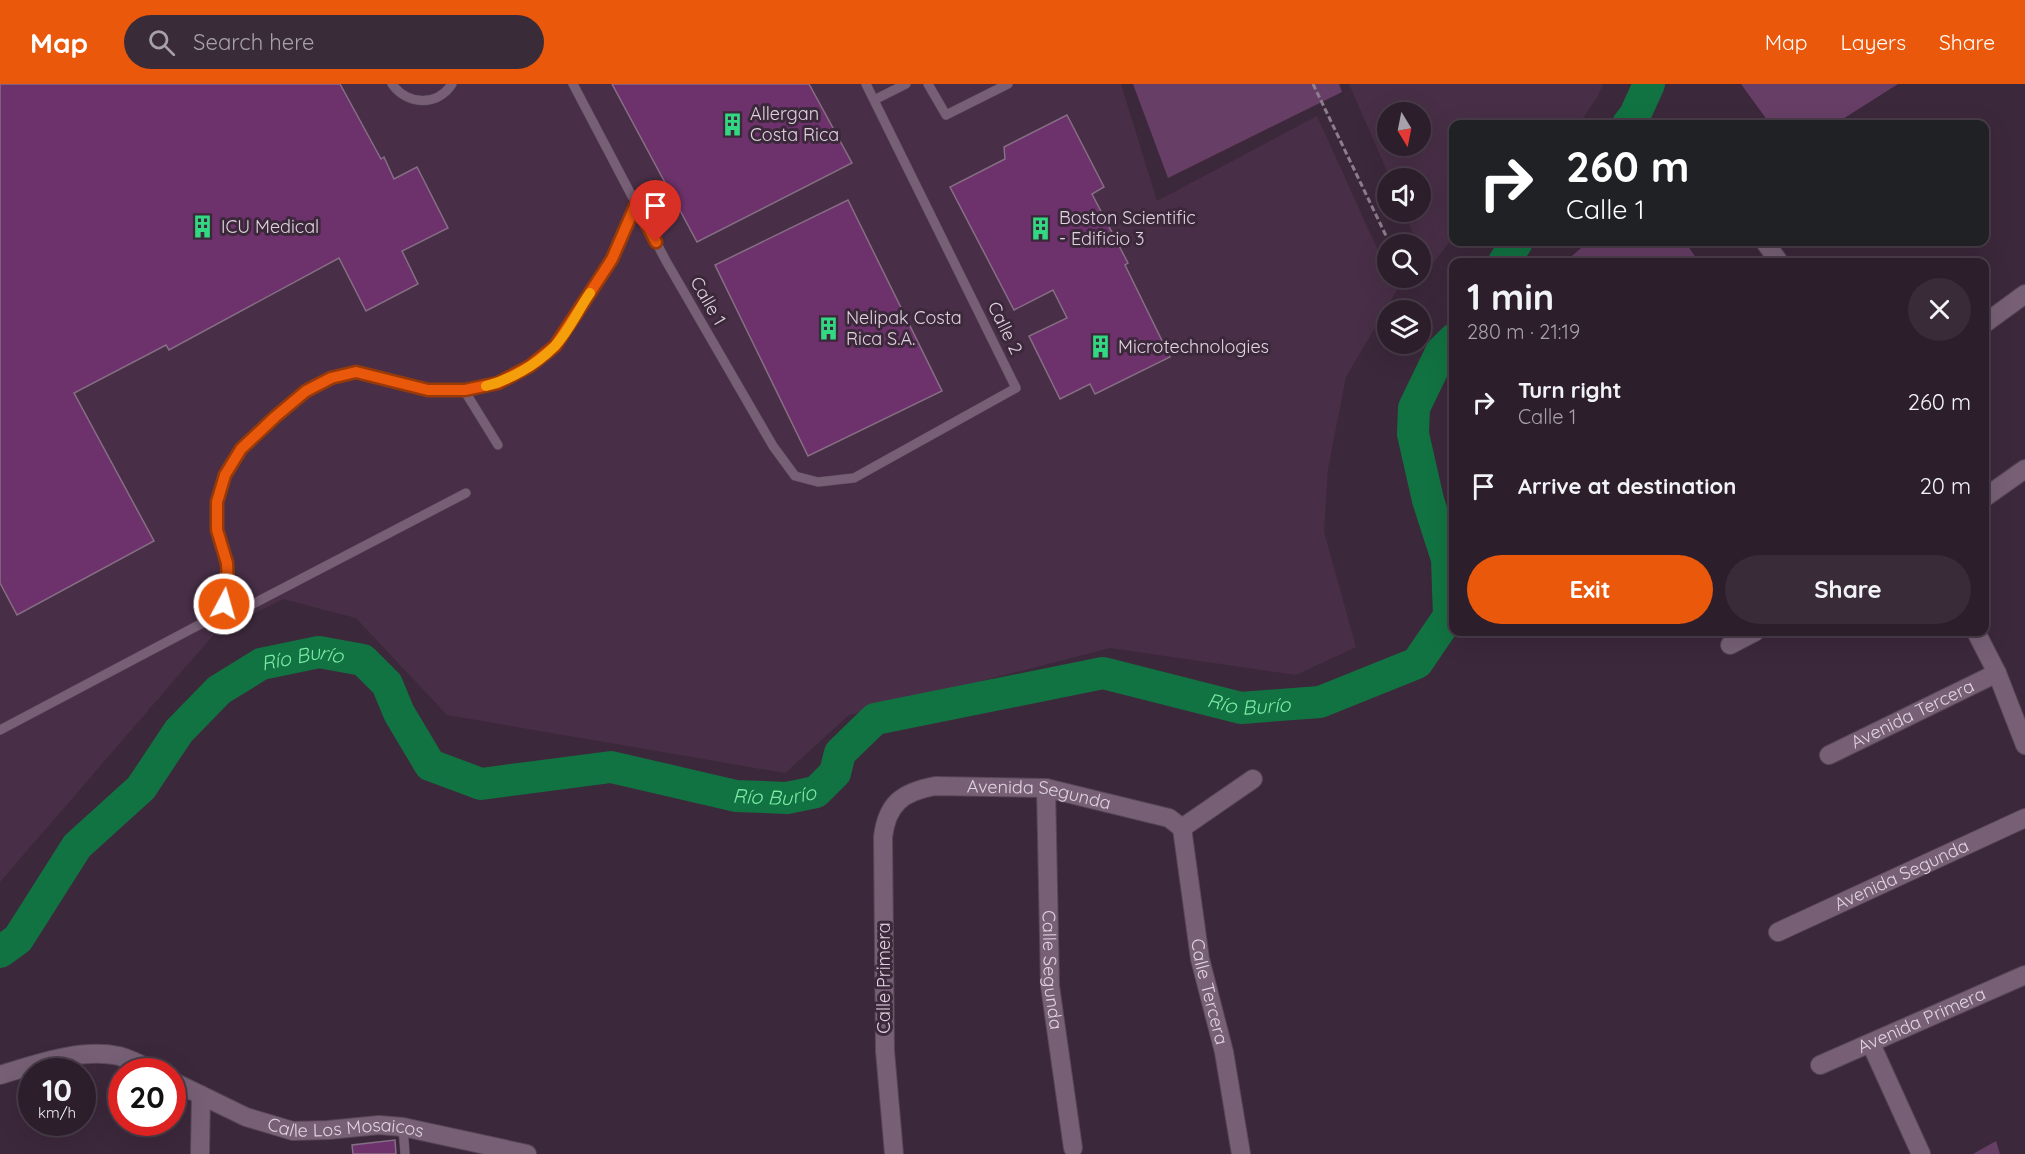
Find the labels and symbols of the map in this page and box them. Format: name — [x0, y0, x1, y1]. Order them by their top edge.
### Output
place label: Allergan Costa Rica — [750, 102, 839, 146]
north arrow — [1377, 102, 1431, 156]
building icon: Allergan Costa Rica — [719, 111, 745, 137]
pin — [630, 180, 681, 242]
place label: Boston Scientific - Edificio 3 — [1059, 206, 1196, 250]
building icon: ICU Medical — [190, 214, 216, 240]
place label: ICU Medical — [221, 215, 319, 238]
building icon: Boston Scientific - Edificio 3 — [1028, 215, 1054, 241]
street label: Calle 1 — [685, 272, 732, 329]
street label: Calle 2 — [983, 298, 1028, 358]
place label: Nelipak Costa Rica S.A. — [846, 306, 962, 350]
building icon: Nelipak Costa Rica S.A. — [815, 315, 841, 341]
building icon: Microtechnologies — [1087, 334, 1113, 360]
place label: Microtechnologies — [1118, 335, 1269, 358]
position arrow — [192, 572, 256, 636]
water label: Río Burío — [259, 639, 347, 676]
street label: Avenida Tercera — [1847, 674, 1978, 754]
water label: Río Burío — [1205, 687, 1292, 720]
street label: Avenida Segunda — [967, 775, 1113, 814]
water label: Río Burío — [732, 779, 819, 810]
street label: Avenida Segunda — [1830, 834, 1972, 916]
street label: Calle Segunda — [1037, 910, 1068, 1031]
street label: Calle Primera — [872, 922, 895, 1034]
street label: Calle Tercera — [1186, 937, 1234, 1047]
street label: Avenida Primera — [1854, 982, 1989, 1058]
speed limit sign: 20 — [108, 1058, 186, 1136]
street label: Calle Los Mosaicos — [265, 1112, 426, 1142]

